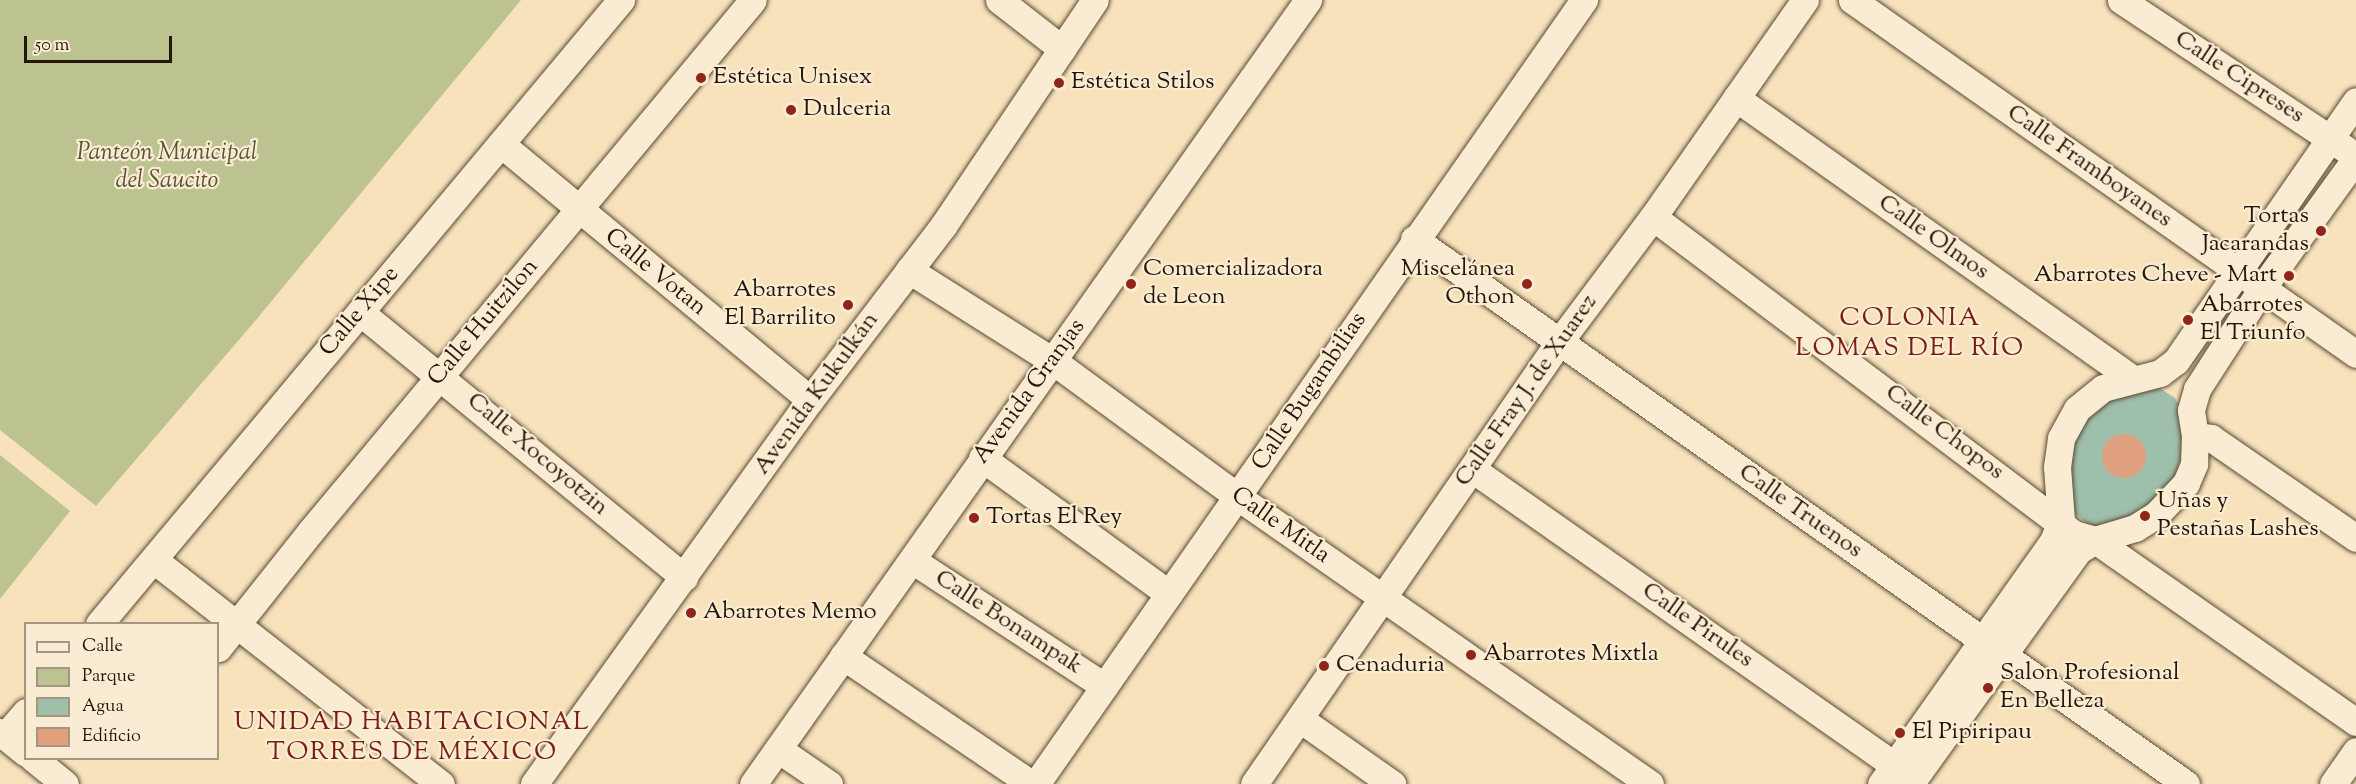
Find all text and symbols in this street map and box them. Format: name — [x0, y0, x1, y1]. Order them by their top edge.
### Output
scale bar — [27, 24, 176, 62]
street label: Calle Cipreses — [2169, 25, 2309, 131]
text: 50 m — [35, 33, 69, 59]
place label: Estética Unisex — [713, 64, 872, 92]
place label: Estética Stilos — [1071, 69, 1214, 97]
marker: Estética Unisex — [694, 71, 708, 85]
marker: Estética Stilos — [1052, 76, 1066, 90]
place label: Dulceria — [803, 96, 891, 124]
street label: Calle Framboyanes — [2001, 99, 2177, 235]
marker: Dulceria — [784, 103, 798, 117]
park label: Panteón Municipal del Saucito — [77, 140, 257, 196]
street label: Calle Olmos — [1872, 189, 1994, 287]
place label: Tortas Jacarandas — [2202, 203, 2309, 259]
street label: Calle Votan — [598, 223, 712, 323]
marker: Tortas Jacarandas — [2314, 224, 2328, 238]
street label: Calle Huitzilon — [423, 254, 545, 392]
place label: Comercializadora de Leon — [1143, 256, 1323, 312]
place label: Miscelánea Othon — [1401, 256, 1515, 312]
street label: Calle Xipe — [314, 261, 406, 363]
place label: Abarrotes Cheve - Mart — [2033, 262, 2277, 290]
marker: Abarrotes Cheve - Mart — [2282, 269, 2296, 283]
place label: Abarrotes El Barrilito — [724, 277, 836, 333]
marker: Comercializadora de Leon — [1124, 277, 1138, 291]
marker: Miscelánea Othon — [1520, 277, 1534, 291]
street label: Calle Fray J. de Xuarez — [1450, 289, 1604, 493]
place label: Abarrotes El Triunfo — [2200, 292, 2306, 348]
marker: Abarrotes El Barrilito — [841, 298, 855, 312]
district label: COLONIA LOMAS DEL RÍO — [1795, 303, 2025, 364]
street label: Avenida Kukulkán — [748, 307, 886, 481]
street label: Calle Bugambilias — [1246, 307, 1374, 477]
marker: Abarrotes El Triunfo — [2181, 313, 2195, 327]
street label: Avenida Granjas — [968, 314, 1092, 470]
street label: Calle Chopos — [1879, 379, 2009, 487]
street label: Calle Xocoyotzin — [460, 387, 614, 523]
street label: Calle Truenos — [1732, 459, 1868, 565]
street label: Calle Mitla — [1225, 481, 1335, 571]
place label: Uñas y Pestañas Lashes — [2157, 488, 2319, 544]
place label: Tortas El Rey — [986, 504, 1122, 532]
marker: Uñas y Pestañas Lashes — [2138, 509, 2152, 523]
marker: Tortas El Rey — [967, 511, 981, 525]
street label: Calle Bonampak — [929, 565, 1087, 681]
street label: Calle Pirules — [1636, 577, 1758, 675]
place label: Abarrotes Memo — [703, 599, 877, 627]
marker: Abarrotes Memo — [684, 606, 698, 620]
legend — [24, 622, 219, 760]
text: Calle — [82, 634, 123, 660]
place label: Abarrotes Mixtla — [1483, 641, 1659, 669]
marker: Abarrotes Mixtla — [1464, 648, 1478, 662]
place label: Cenaduria — [1336, 652, 1445, 680]
marker: Cenaduria — [1317, 659, 1331, 673]
place label: Salon Profesional En Belleza — [2000, 660, 2180, 716]
text: Parque — [82, 664, 135, 690]
marker: Salon Profesional En Belleza — [1981, 681, 1995, 695]
text: Agua — [82, 694, 124, 720]
district label: UNIDAD HABITACIONAL TORRES DE MÉXICO — [234, 707, 590, 768]
place label: El Pipiripau — [1912, 719, 2032, 747]
text: Edificio — [82, 724, 141, 750]
marker: El Pipiripau — [1893, 726, 1907, 740]

